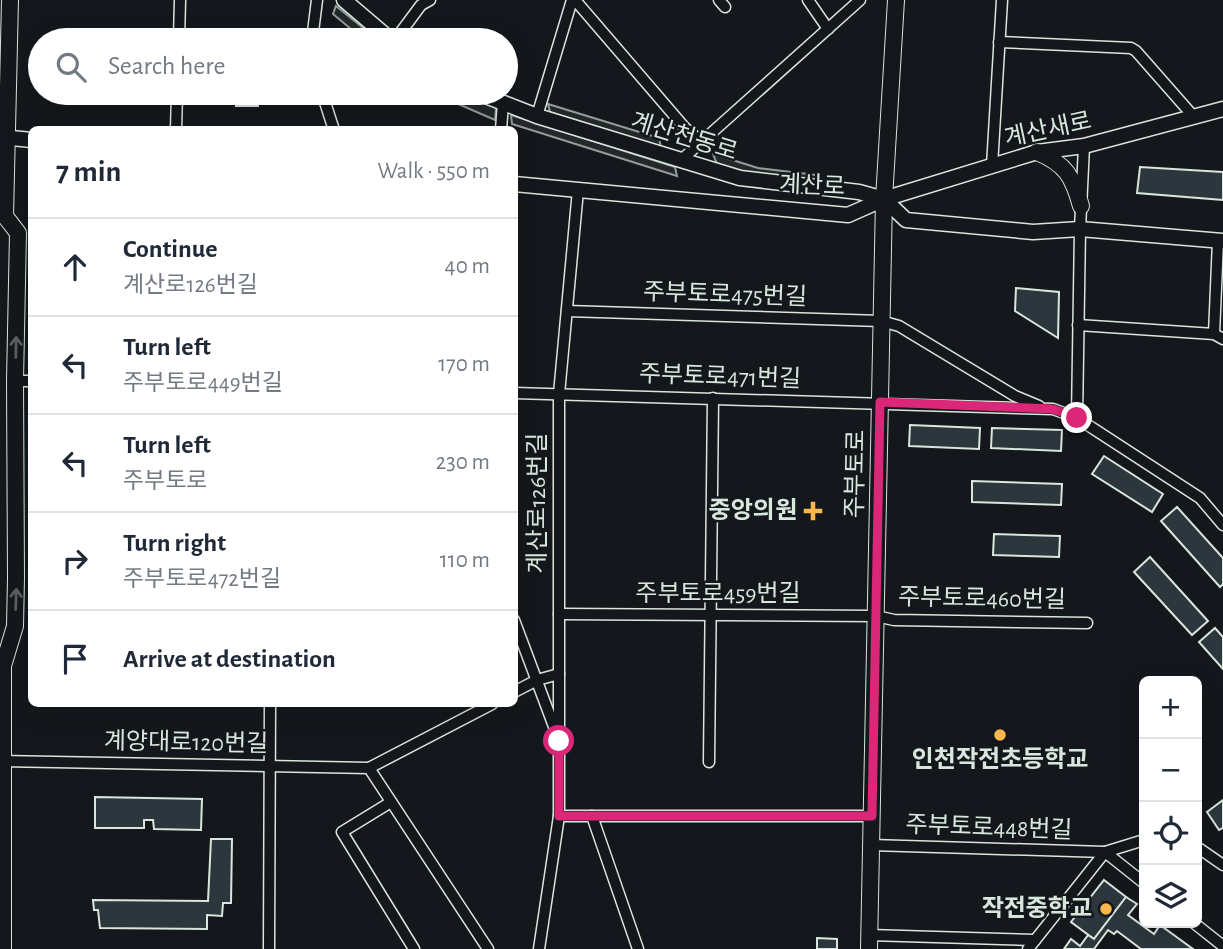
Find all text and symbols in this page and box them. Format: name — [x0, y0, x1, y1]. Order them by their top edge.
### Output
search box — [28, 28, 518, 105]
icon: search — [52, 48, 90, 86]
text: Search here — [108, 53, 226, 79]
street label: 계산천동로 — [628, 108, 741, 165]
street label: 계산새로 — [1002, 108, 1094, 151]
text: 7 min — [56, 157, 121, 187]
text: Walk · 550 m — [377, 160, 490, 183]
street label: 계산로 — [778, 172, 846, 199]
text: Continue — [123, 236, 218, 262]
icon: ahead — [56, 248, 94, 286]
text: 40 m — [445, 255, 490, 278]
text: 계산로126번길 — [123, 274, 258, 297]
street label: 주부토로475번길 — [643, 279, 807, 310]
text: Turn left — [123, 334, 211, 360]
one-way arrow — [9, 336, 23, 359]
icon: left — [56, 346, 94, 384]
text: 170 m — [438, 353, 490, 376]
street label: 주부토로471번길 — [638, 361, 802, 392]
text: 주부토로449번길 — [123, 372, 283, 395]
route end — [1061, 402, 1092, 433]
street label: 주부토로 — [843, 430, 869, 518]
text: Turn left — [123, 432, 211, 458]
street label: 계산로126번길 — [525, 433, 550, 573]
icon: left — [56, 444, 94, 482]
text: 230 m — [436, 451, 490, 474]
text: 주부토로 — [123, 470, 208, 493]
place label: 중앙의원 — [709, 497, 797, 523]
marker: 중앙의원 — [803, 501, 823, 521]
text: Turn right — [123, 530, 226, 556]
icon: right — [56, 542, 94, 580]
text: 110 m — [440, 549, 490, 572]
text: 주부토로472번길 — [123, 568, 281, 591]
street label: 주부토로459번길 — [635, 581, 801, 606]
street label: 주부토로460번길 — [898, 585, 1066, 612]
one-way arrow — [9, 588, 22, 611]
icon: arrive — [56, 640, 94, 678]
text: Arrive at destination — [123, 646, 336, 672]
map controls — [1139, 676, 1202, 928]
button: + — [1139, 676, 1202, 739]
route start — [543, 725, 574, 756]
marker: 인천작전초등학교 — [992, 727, 1008, 743]
street label: 계양대로120번길 — [104, 729, 268, 756]
button: − — [1139, 739, 1202, 802]
place label: 인천작전초등학교 — [912, 746, 1088, 772]
button: locate — [1139, 802, 1202, 865]
street label: 주부토로448번길 — [905, 812, 1073, 843]
button: layers — [1139, 865, 1202, 928]
place label: 작전중학교 — [982, 895, 1092, 921]
marker: 작전중학교 — [1098, 901, 1114, 917]

